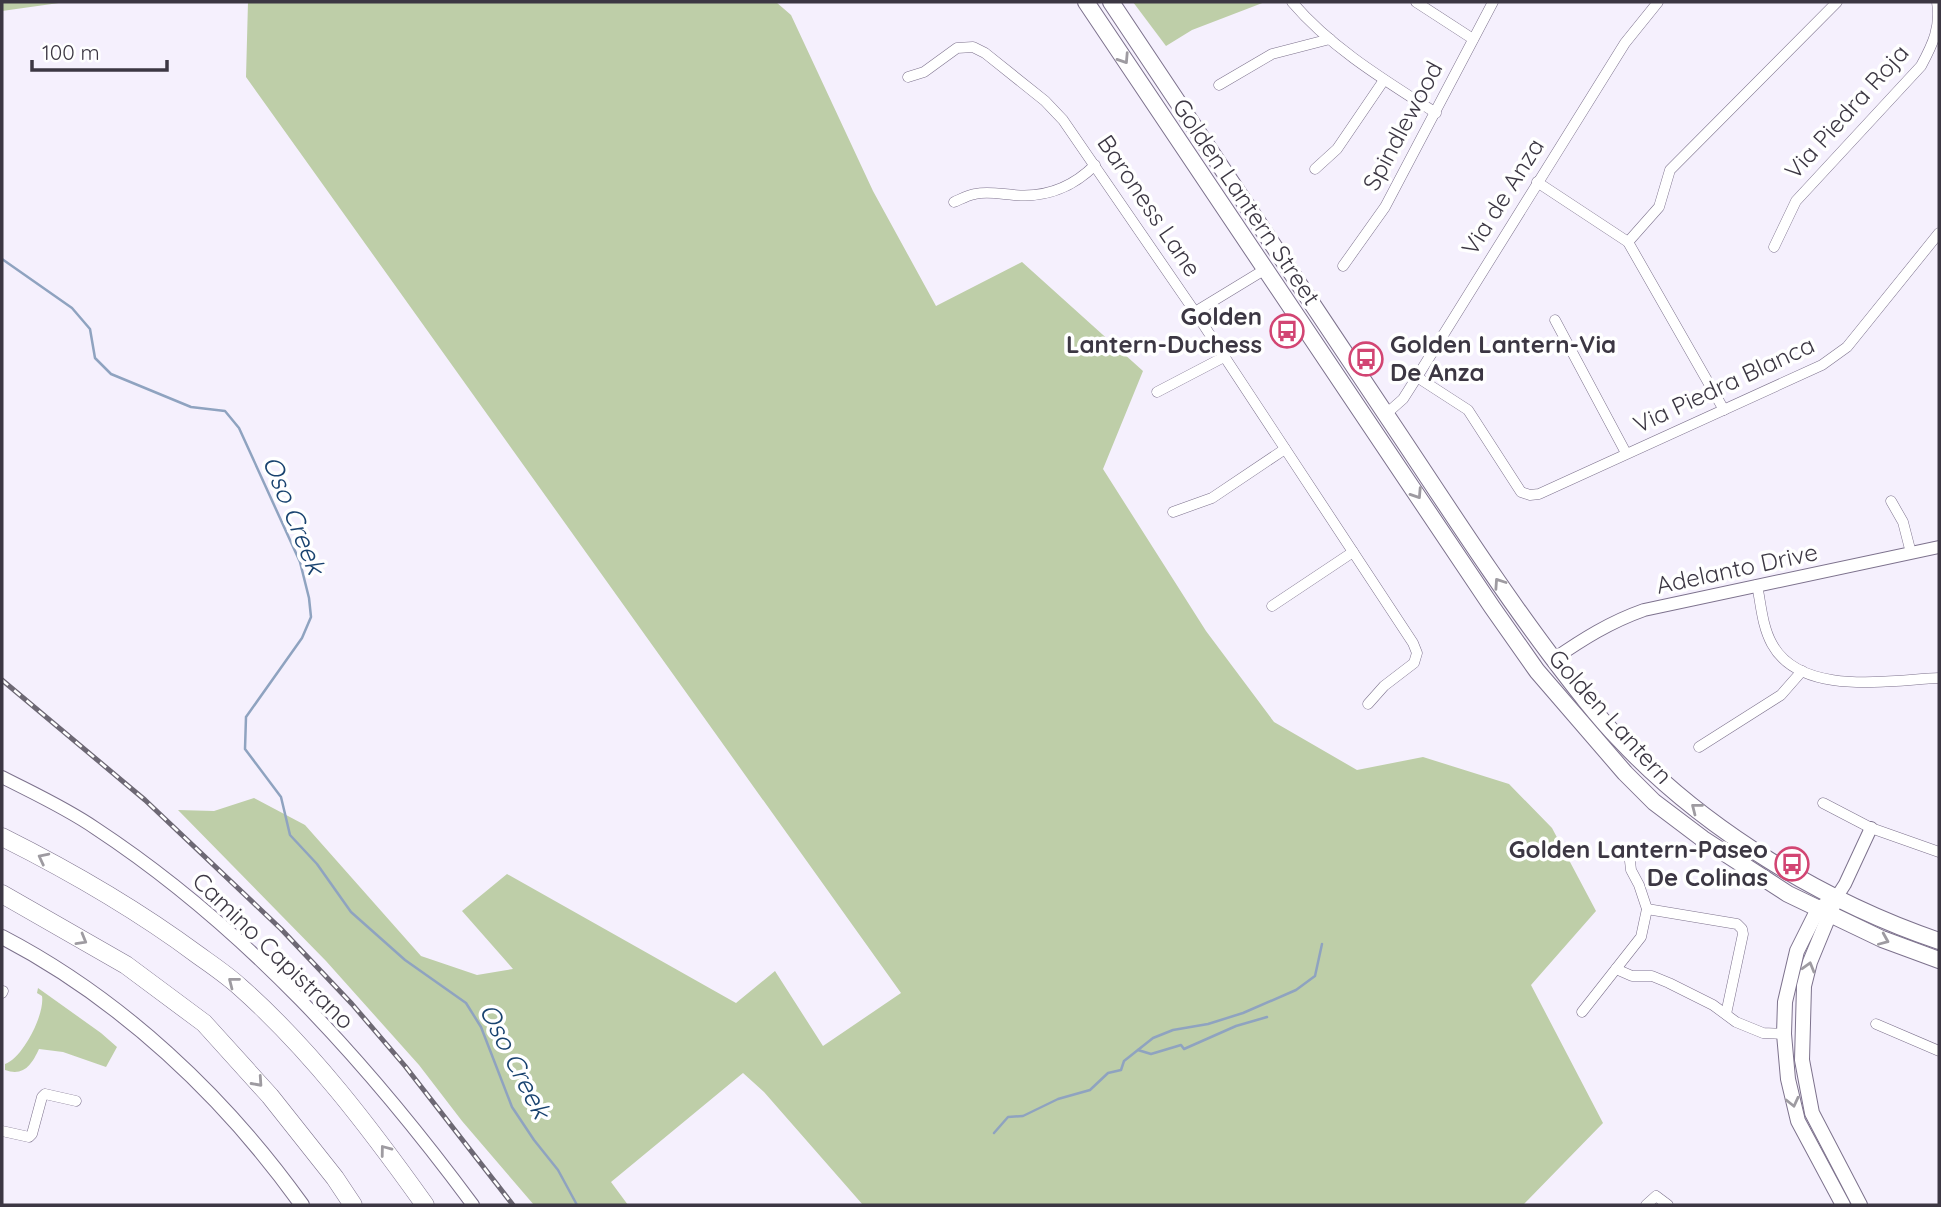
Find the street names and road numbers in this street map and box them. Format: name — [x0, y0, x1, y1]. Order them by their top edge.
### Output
street label: Via Piedra Roja — [1778, 38, 1915, 185]
street label: Spindlewood — [1356, 56, 1449, 195]
street label: Golden Lantern Street — [1166, 92, 1327, 311]
street label: Baroness Lane — [1091, 129, 1208, 282]
street label: Via de Anza — [1454, 132, 1550, 261]
street label: Via Piedra Blanca — [1628, 329, 1819, 439]
street label: Adelanto Drive — [1653, 536, 1820, 600]
street label: Golden Lantern — [1542, 643, 1679, 790]
street label: Camino Capistrano — [187, 865, 361, 1035]

